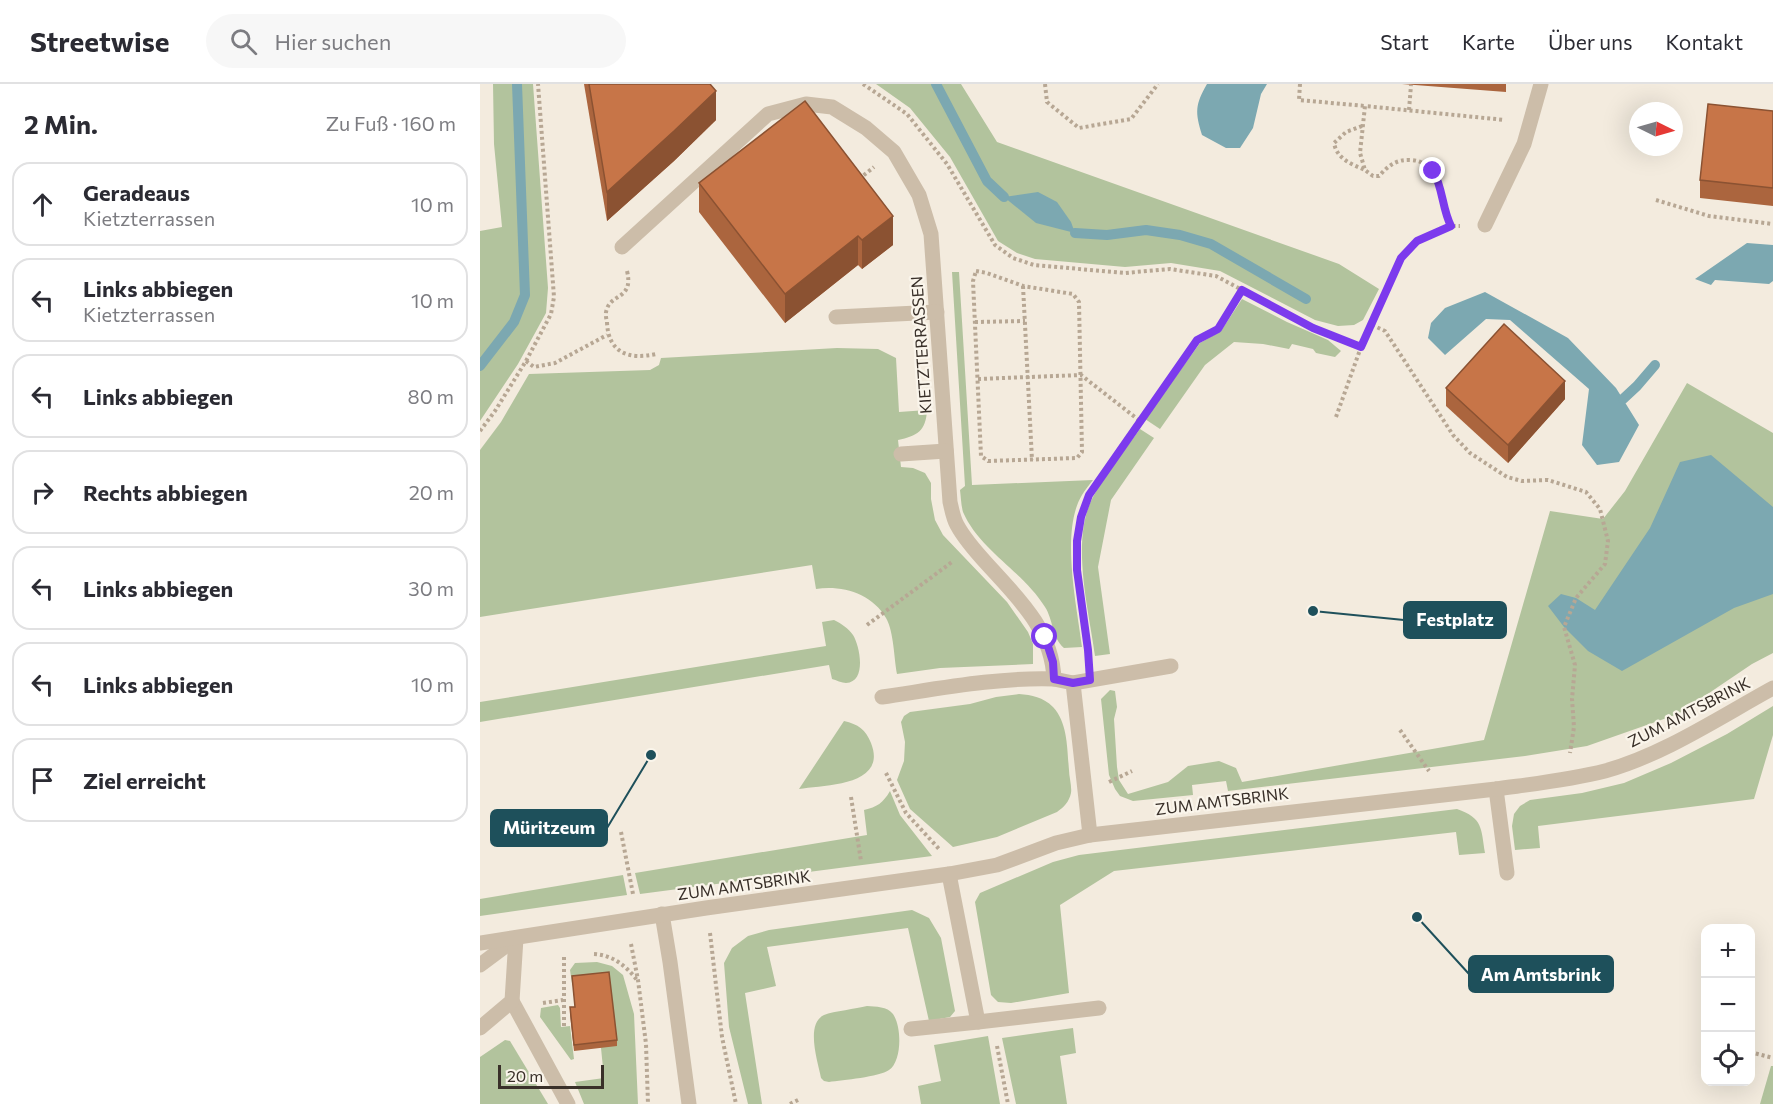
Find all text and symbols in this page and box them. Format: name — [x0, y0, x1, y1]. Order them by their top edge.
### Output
search box — [206, 14, 626, 68]
text: Streetwise — [30, 24, 170, 58]
icon: search — [227, 25, 260, 58]
text: Hier suchen — [275, 28, 391, 55]
text: Start — [1380, 29, 1429, 54]
text: Karte — [1462, 29, 1515, 54]
text: Über uns — [1548, 29, 1632, 54]
text: Kontakt — [1665, 29, 1743, 54]
north arrow — [1629, 102, 1683, 156]
text: 2 Min. — [24, 108, 98, 139]
text: Zu Fuß · 160 m — [326, 111, 456, 135]
route end — [1419, 157, 1445, 183]
text: Geradeaus — [83, 179, 190, 206]
icon: ahead — [26, 188, 59, 221]
text: 10 m — [411, 192, 454, 216]
text: Kietzterrassen — [83, 206, 215, 230]
text: Links abbiegen — [83, 275, 233, 302]
street label: KIETZTERRASSEN — [906, 275, 935, 415]
icon: left — [26, 284, 59, 317]
text: 10 m — [411, 288, 454, 312]
text: Kietzterrassen — [83, 302, 215, 326]
icon: left — [26, 380, 59, 413]
text: Links abbiegen — [83, 383, 233, 410]
text: 80 m — [408, 384, 454, 408]
icon: right — [26, 476, 59, 509]
text: Rechts abbiegen — [83, 479, 248, 506]
text: 20 m — [409, 480, 454, 504]
icon: left — [26, 572, 59, 605]
text: Links abbiegen — [83, 575, 233, 602]
text: 30 m — [408, 576, 454, 600]
callout: Festplatz — [1404, 602, 1506, 638]
text: Festplatz — [1416, 608, 1494, 630]
route start — [1031, 623, 1057, 649]
icon: left — [26, 668, 59, 701]
text: Links abbiegen — [83, 671, 233, 698]
text: 10 m — [411, 672, 454, 696]
street label: ZUM AMTSBRINK — [1625, 672, 1753, 751]
icon: arrive — [26, 764, 59, 797]
text: Ziel erreicht — [83, 767, 206, 794]
street label: ZUM AMTSBRINK — [1154, 783, 1290, 818]
callout: Müritzeum — [491, 810, 607, 846]
text: Müritzeum — [503, 816, 595, 838]
street label: ZUM AMTSBRINK — [676, 866, 812, 903]
map controls — [1701, 924, 1755, 1086]
button: + — [1701, 924, 1755, 978]
callout: Am Amtsbrink — [1469, 956, 1613, 992]
text: Am Amtsbrink — [1481, 963, 1602, 985]
button: − — [1701, 978, 1755, 1032]
button: locate — [1701, 1032, 1755, 1086]
scale bar — [498, 1062, 604, 1090]
text: 20 m — [507, 1066, 543, 1085]

